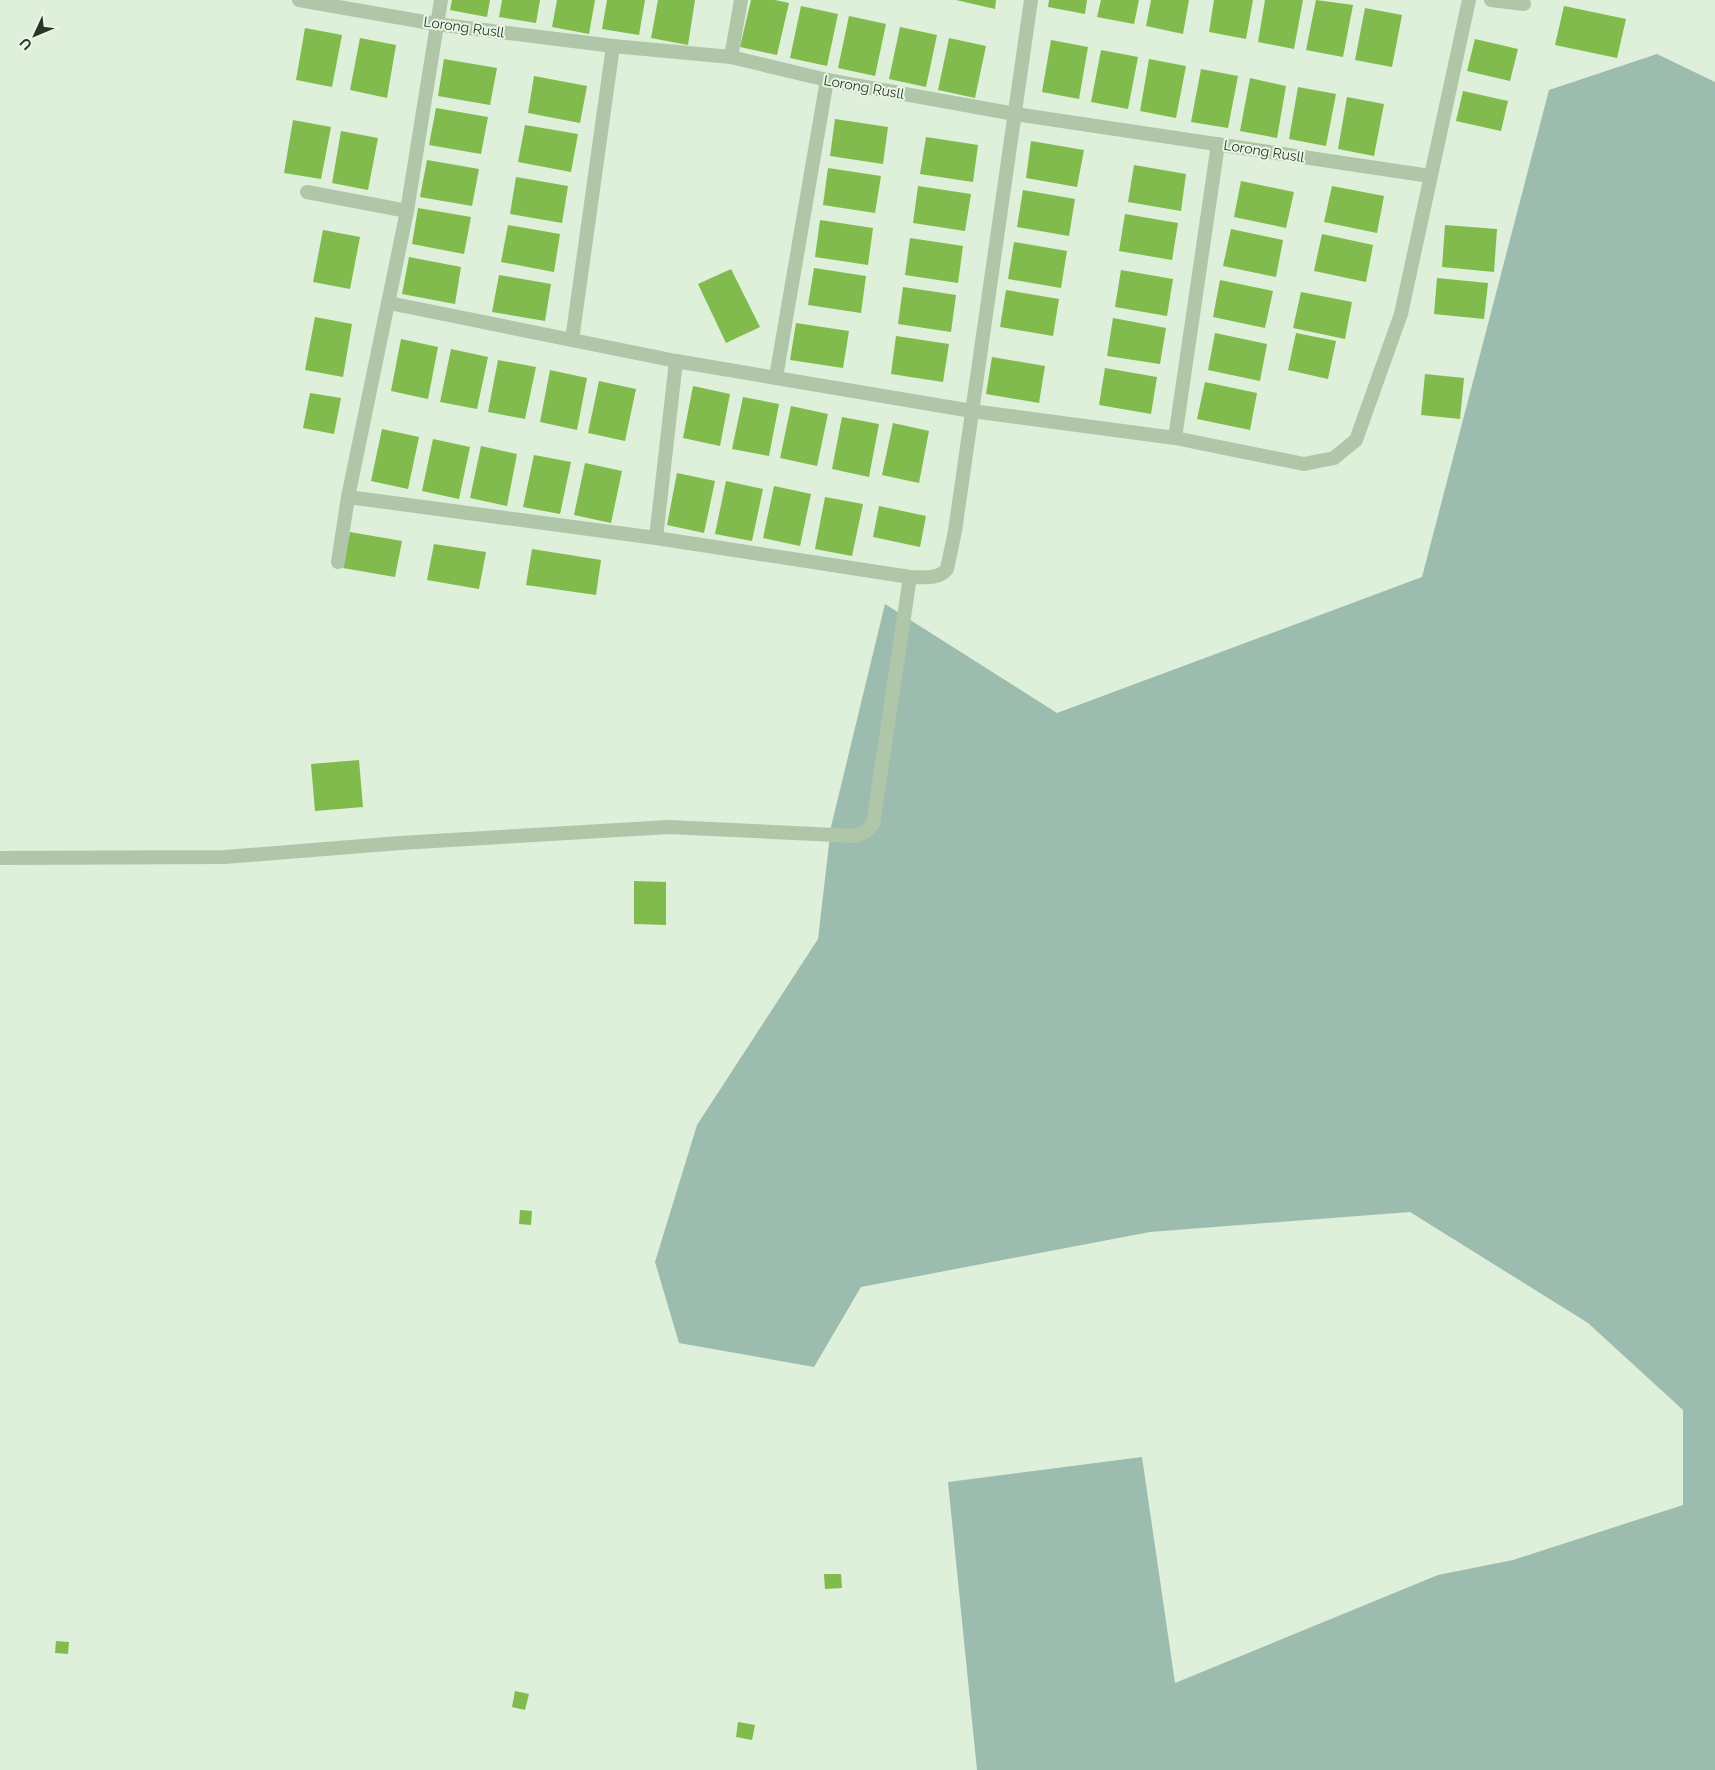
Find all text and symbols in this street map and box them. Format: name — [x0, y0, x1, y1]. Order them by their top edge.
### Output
north arrow — [10, 10, 60, 60]
street label: Lorong Rusll — [423, 13, 506, 41]
text: U — [16, 35, 35, 53]
street label: Lorong Rusll — [822, 72, 906, 102]
street label: Lorong Rusll — [1223, 137, 1306, 165]

